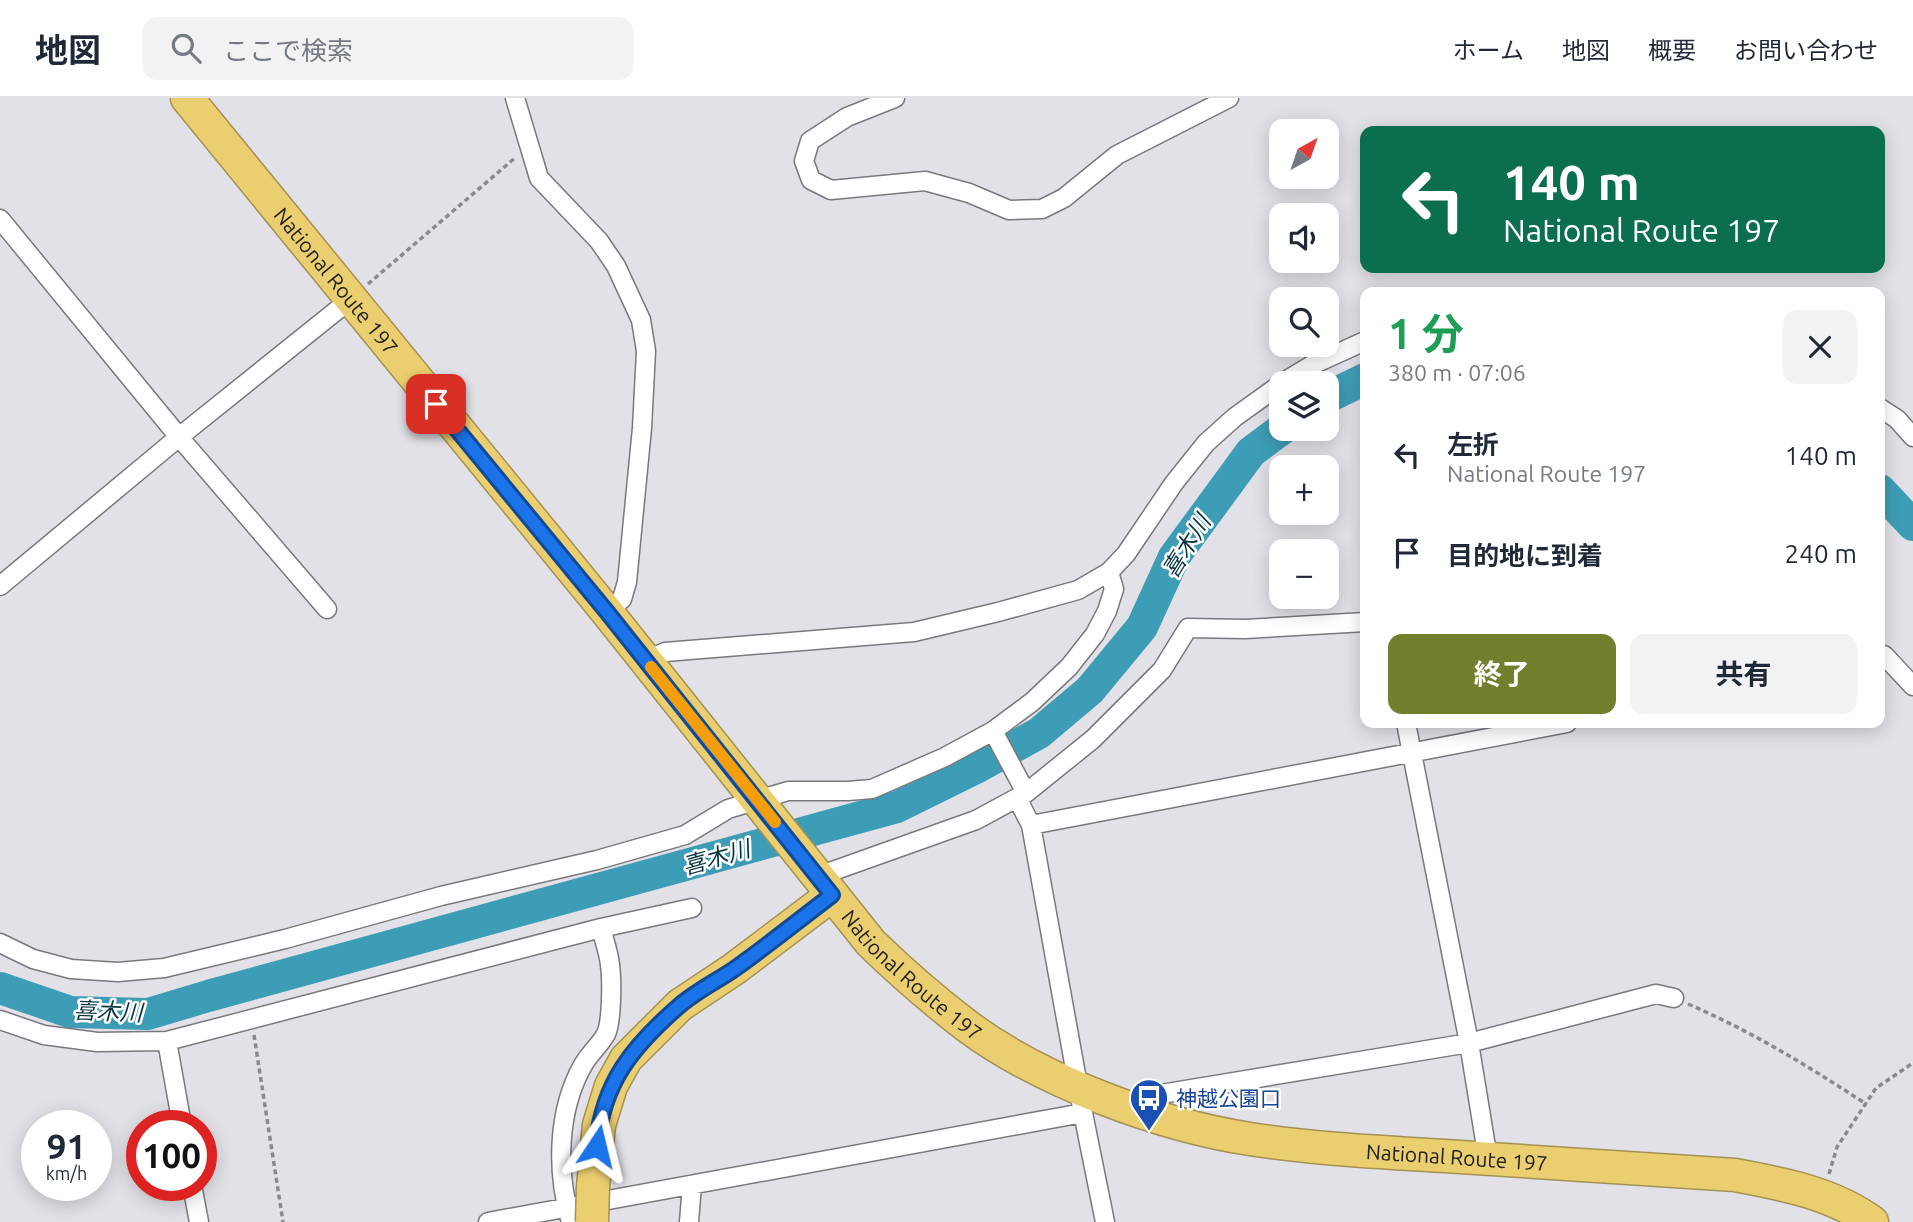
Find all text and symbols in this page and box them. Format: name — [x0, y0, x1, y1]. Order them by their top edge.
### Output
search box — [143, 17, 633, 80]
icon: search — [167, 29, 205, 67]
text: 地図 — [35, 31, 101, 68]
text: ここで検索 — [223, 36, 353, 65]
text: ホーム — [1453, 37, 1524, 64]
text: 地図 — [1562, 37, 1610, 64]
text: 概要 — [1648, 37, 1696, 64]
text: お問い合わせ — [1734, 37, 1878, 64]
north arrow — [1269, 119, 1339, 189]
map controls — [1269, 119, 1339, 609]
icon: left — [1388, 154, 1479, 245]
text: 140 m — [1503, 154, 1640, 209]
street label: National Route 197 — [269, 203, 403, 359]
button: sound — [1269, 203, 1339, 273]
text: National Route 197 — [1503, 212, 1780, 248]
button: search — [1269, 287, 1339, 357]
text: 1 分 — [1388, 310, 1464, 357]
button: close — [1783, 310, 1857, 384]
text: 380 m · 07:06 — [1388, 360, 1526, 385]
button: layers — [1269, 371, 1339, 441]
pin — [406, 374, 466, 434]
icon: arrive — [417, 385, 455, 423]
text: 左折 — [1447, 430, 1499, 459]
icon: left — [1388, 436, 1426, 474]
text: 140 m — [1785, 441, 1857, 470]
button: + — [1269, 455, 1339, 525]
text: National Route 197 — [1447, 461, 1646, 486]
water label: 喜木川 — [1157, 508, 1216, 582]
icon: arrive — [1388, 534, 1426, 572]
button: − — [1269, 539, 1339, 609]
text: 240 m — [1785, 539, 1857, 568]
text: 目的地に到着 — [1447, 541, 1603, 570]
button: 終了 — [1388, 634, 1616, 714]
button: 共有 — [1630, 634, 1857, 714]
water label: 喜木川 — [679, 835, 755, 879]
street label: National Route 197 — [837, 905, 987, 1045]
water label: 喜木川 — [73, 997, 146, 1025]
bus stop icon: 神越公園口 — [1128, 1077, 1170, 1132]
place label: 神越公園口 — [1176, 1086, 1281, 1110]
position arrow — [560, 1109, 634, 1183]
speed limit sign: 100 — [126, 1110, 217, 1201]
text: 91 — [47, 1126, 86, 1166]
street label: National Route 197 — [1365, 1139, 1549, 1175]
text: km/h — [46, 1163, 87, 1183]

